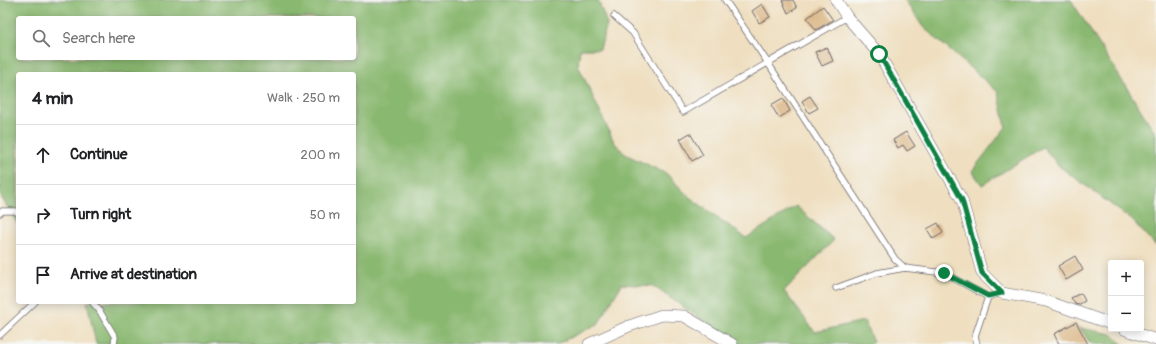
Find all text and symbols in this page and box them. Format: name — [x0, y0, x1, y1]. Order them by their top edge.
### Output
search box — [16, 16, 356, 60]
icon: search — [30, 27, 52, 49]
text: Search here — [62, 29, 135, 48]
route start — [870, 45, 888, 63]
text: 4 min — [32, 88, 73, 109]
text: Walk · 250 m — [267, 90, 340, 106]
icon: ahead — [32, 144, 54, 166]
text: Continue — [70, 145, 128, 164]
text: 200 m — [301, 147, 340, 163]
icon: right — [32, 204, 54, 226]
text: Turn right — [70, 205, 131, 224]
text: 50 m — [310, 207, 340, 223]
map controls — [1108, 260, 1144, 332]
button: + — [1108, 260, 1144, 296]
icon: arrive — [32, 264, 54, 286]
route end — [935, 264, 953, 282]
text: Arrive at destination — [70, 265, 197, 284]
button: − — [1108, 296, 1144, 332]

